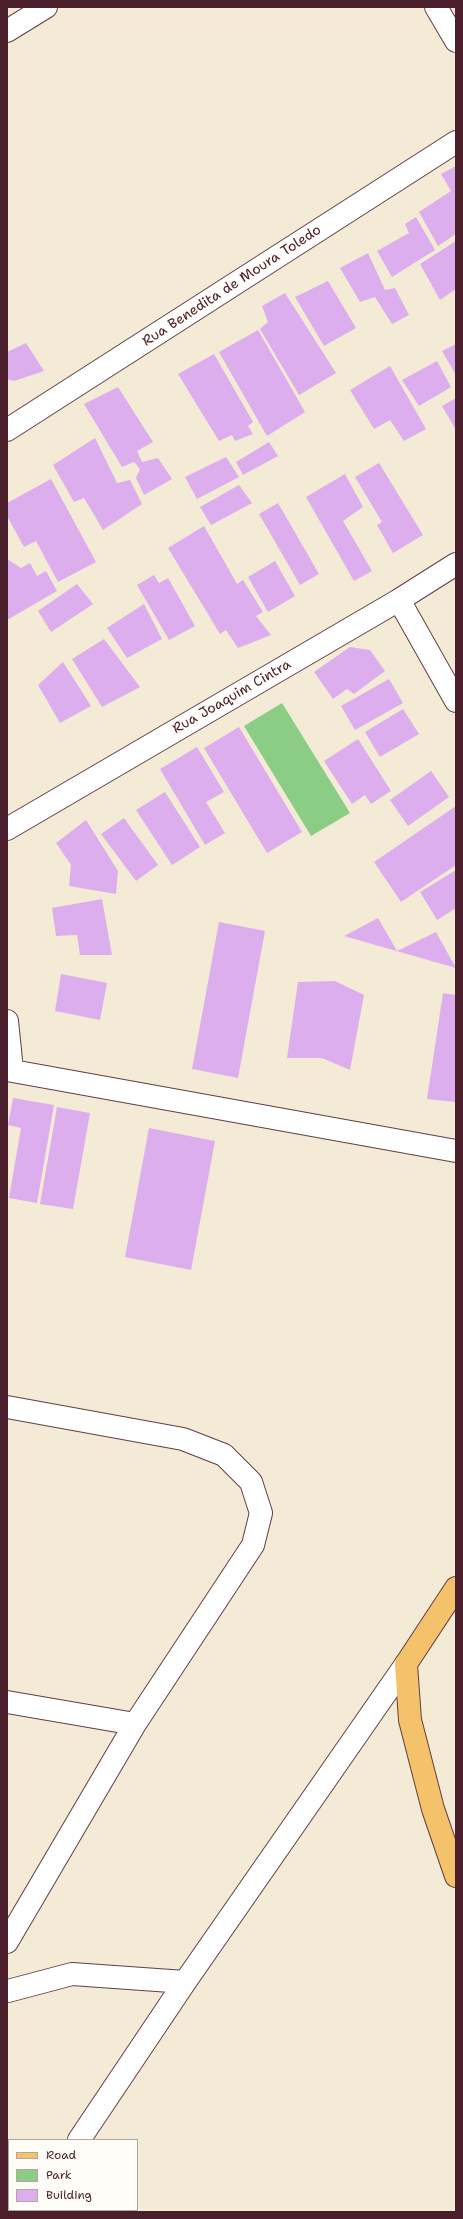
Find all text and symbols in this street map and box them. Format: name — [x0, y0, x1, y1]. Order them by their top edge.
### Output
street label: Rua Benedita de Moura Toledo — [139, 222, 325, 350]
street label: Rua Joaquim Cintra — [170, 656, 294, 738]
legend — [8, 2139, 138, 2211]
text: Road — [46, 2147, 76, 2163]
text: Park — [46, 2167, 72, 2183]
text: Building — [46, 2187, 92, 2203]

